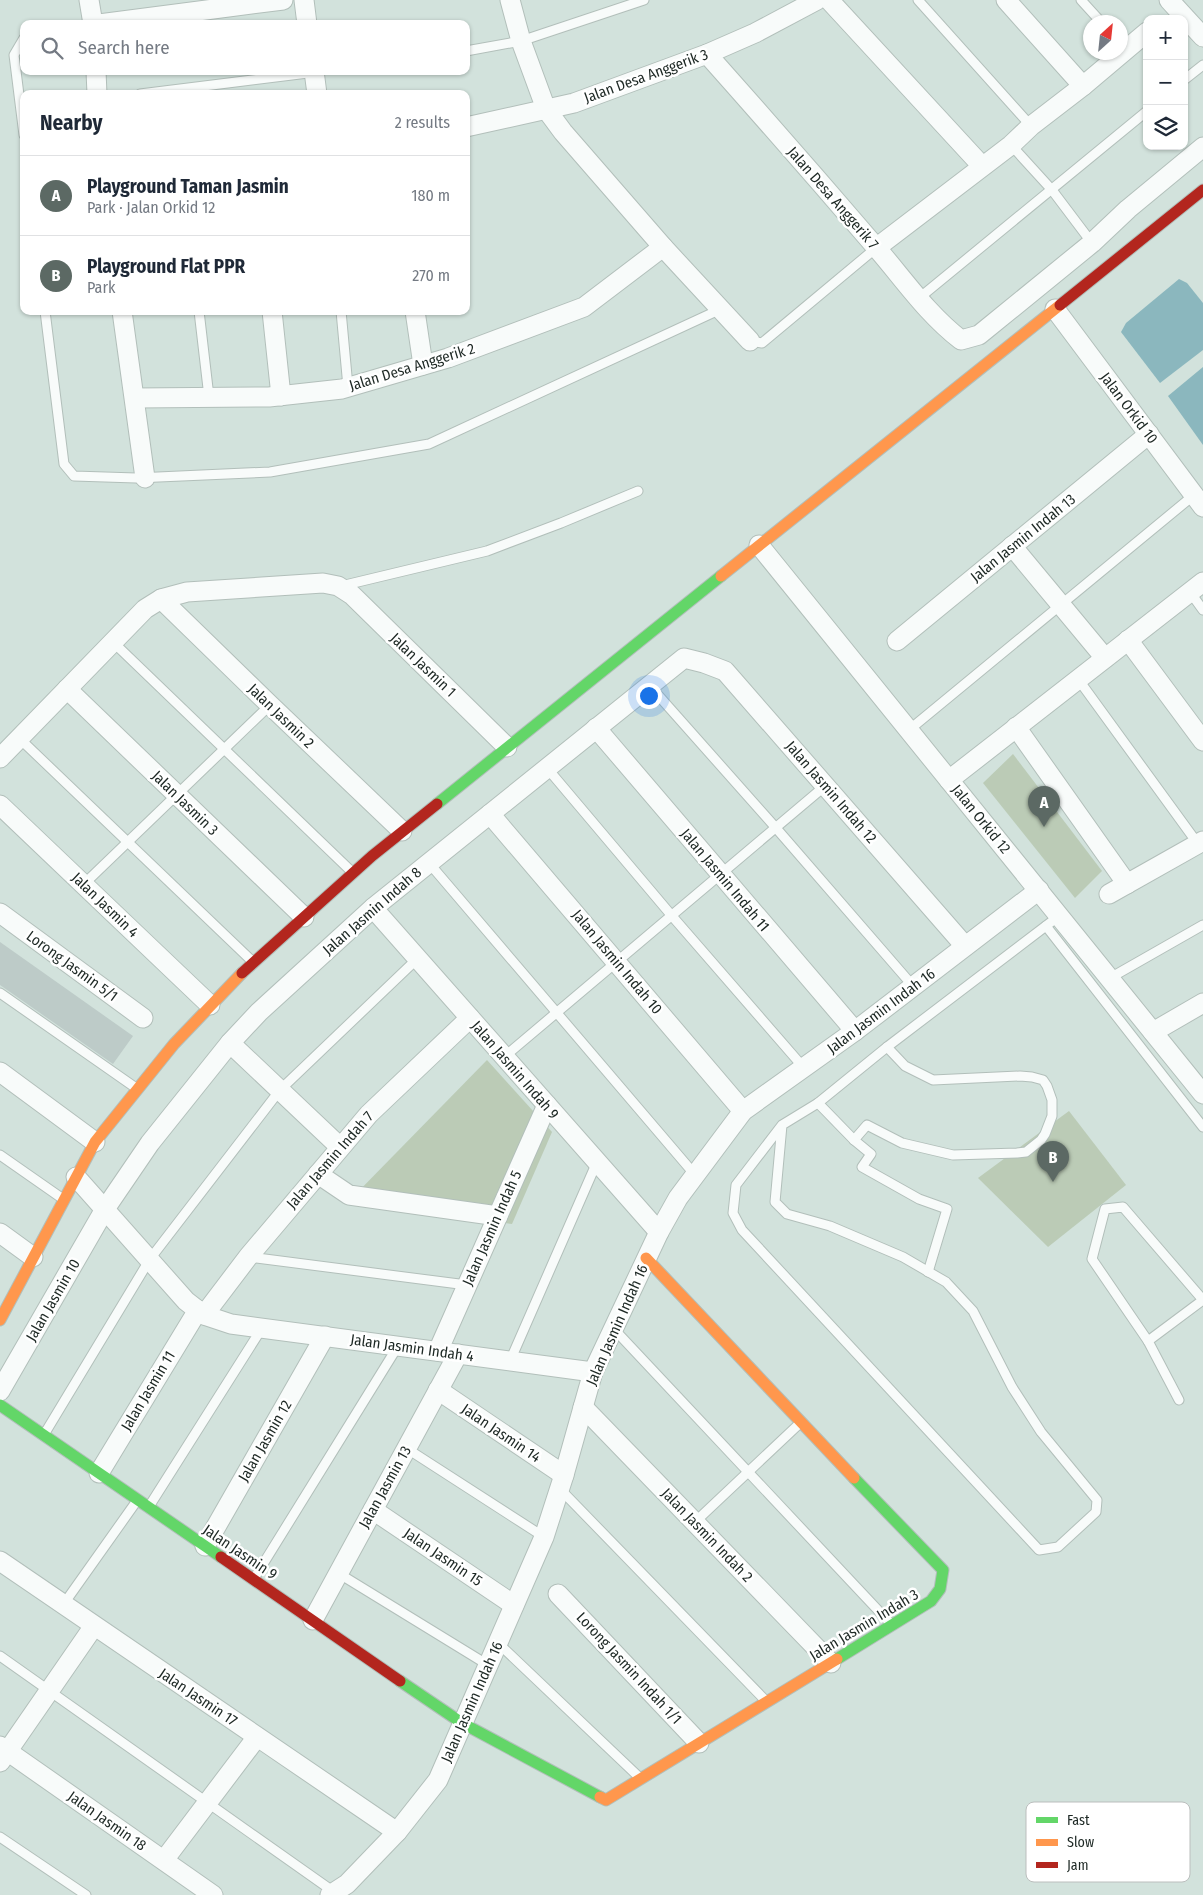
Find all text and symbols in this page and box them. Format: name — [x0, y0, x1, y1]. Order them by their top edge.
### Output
north arrow — [1083, 15, 1128, 60]
map controls — [1143, 15, 1188, 150]
button: + — [1143, 15, 1188, 60]
search box — [20, 20, 470, 75]
icon: search — [38, 34, 66, 62]
text: Search here — [78, 36, 170, 59]
street label: Jalan Desa Anggerik 3 — [582, 45, 711, 107]
button: − — [1143, 60, 1188, 105]
button: layers — [1143, 105, 1188, 150]
text: Nearby — [40, 110, 102, 136]
text: 2 results — [395, 113, 450, 132]
street label: Jalan Desa Anggerik 7 — [784, 143, 882, 253]
text: Playground Taman Jasmin — [87, 175, 289, 198]
text: A — [52, 186, 60, 205]
text: 180 m — [411, 186, 450, 205]
text: Park · Jalan Orkid 12 — [87, 198, 215, 217]
text: Playground Flat PPR — [87, 255, 245, 278]
text: B — [52, 266, 60, 285]
text: 270 m — [412, 266, 450, 285]
text: Park — [87, 278, 115, 297]
street label: Jalan Desa Anggerik 2 — [347, 339, 477, 395]
street label: Jalan Orkid 10 — [1096, 369, 1162, 447]
street label: Jalan Jasmin Indah 13 — [967, 490, 1079, 586]
street label: Jalan Jasmin 1 — [386, 629, 460, 701]
street label: Jalan Jasmin 2 — [244, 680, 318, 752]
your location — [636, 683, 662, 709]
street label: Jalan Jasmin Indah 12 — [782, 737, 881, 847]
street label: Jalan Jasmin 3 — [148, 767, 222, 839]
street label: Jalan Orkid 12 — [948, 781, 1014, 857]
pin: A — [1028, 786, 1060, 827]
street label: Jalan Jasmin Indah 11 — [677, 825, 773, 935]
street label: Jalan Jasmin Indah 8 — [319, 863, 425, 959]
street label: Jalan Jasmin 4 — [68, 869, 142, 941]
street label: Jalan Jasmin Indah 10 — [568, 906, 666, 1018]
street label: Lorong Jasmin 5/1 — [23, 927, 121, 1005]
street label: Jalan Jasmin Indah 16 — [824, 965, 938, 1057]
street label: Jalan Jasmin Indah 9 — [467, 1017, 563, 1123]
street label: Jalan Jasmin Indah 7 — [283, 1108, 377, 1212]
pin: B — [1037, 1141, 1069, 1182]
street label: Jalan Jasmin Indah 5 — [459, 1168, 525, 1288]
street label: Jalan Jasmin 10 — [22, 1256, 84, 1344]
street label: Jalan Jasmin Indah 16 — [582, 1262, 652, 1388]
street label: Jalan Jasmin Indah 4 — [349, 1330, 475, 1366]
street label: Jalan Jasmin 11 — [117, 1348, 179, 1434]
street label: Jalan Jasmin 12 — [234, 1397, 296, 1485]
street label: Jalan Jasmin 14 — [458, 1400, 544, 1466]
street label: Jalan Jasmin 13 — [355, 1443, 415, 1531]
street label: Jalan Jasmin Indah 2 — [658, 1484, 757, 1586]
street label: Jalan Jasmin 9 — [199, 1521, 281, 1583]
street label: Jalan Jasmin 15 — [400, 1524, 486, 1590]
street label: Jalan Jasmin Indah 3 — [806, 1585, 922, 1665]
street label: Lorong Jasmin Indah 1/1 — [573, 1608, 685, 1728]
street label: Jalan Jasmin Indah 16 — [437, 1639, 507, 1765]
street label: Jalan Jasmin 17 — [155, 1664, 241, 1730]
street label: Jalan Jasmin 18 — [64, 1787, 150, 1855]
legend — [1026, 1802, 1190, 1882]
text: Fast — [1067, 1812, 1090, 1829]
text: Slow — [1067, 1834, 1094, 1851]
text: Jam — [1067, 1857, 1088, 1874]

